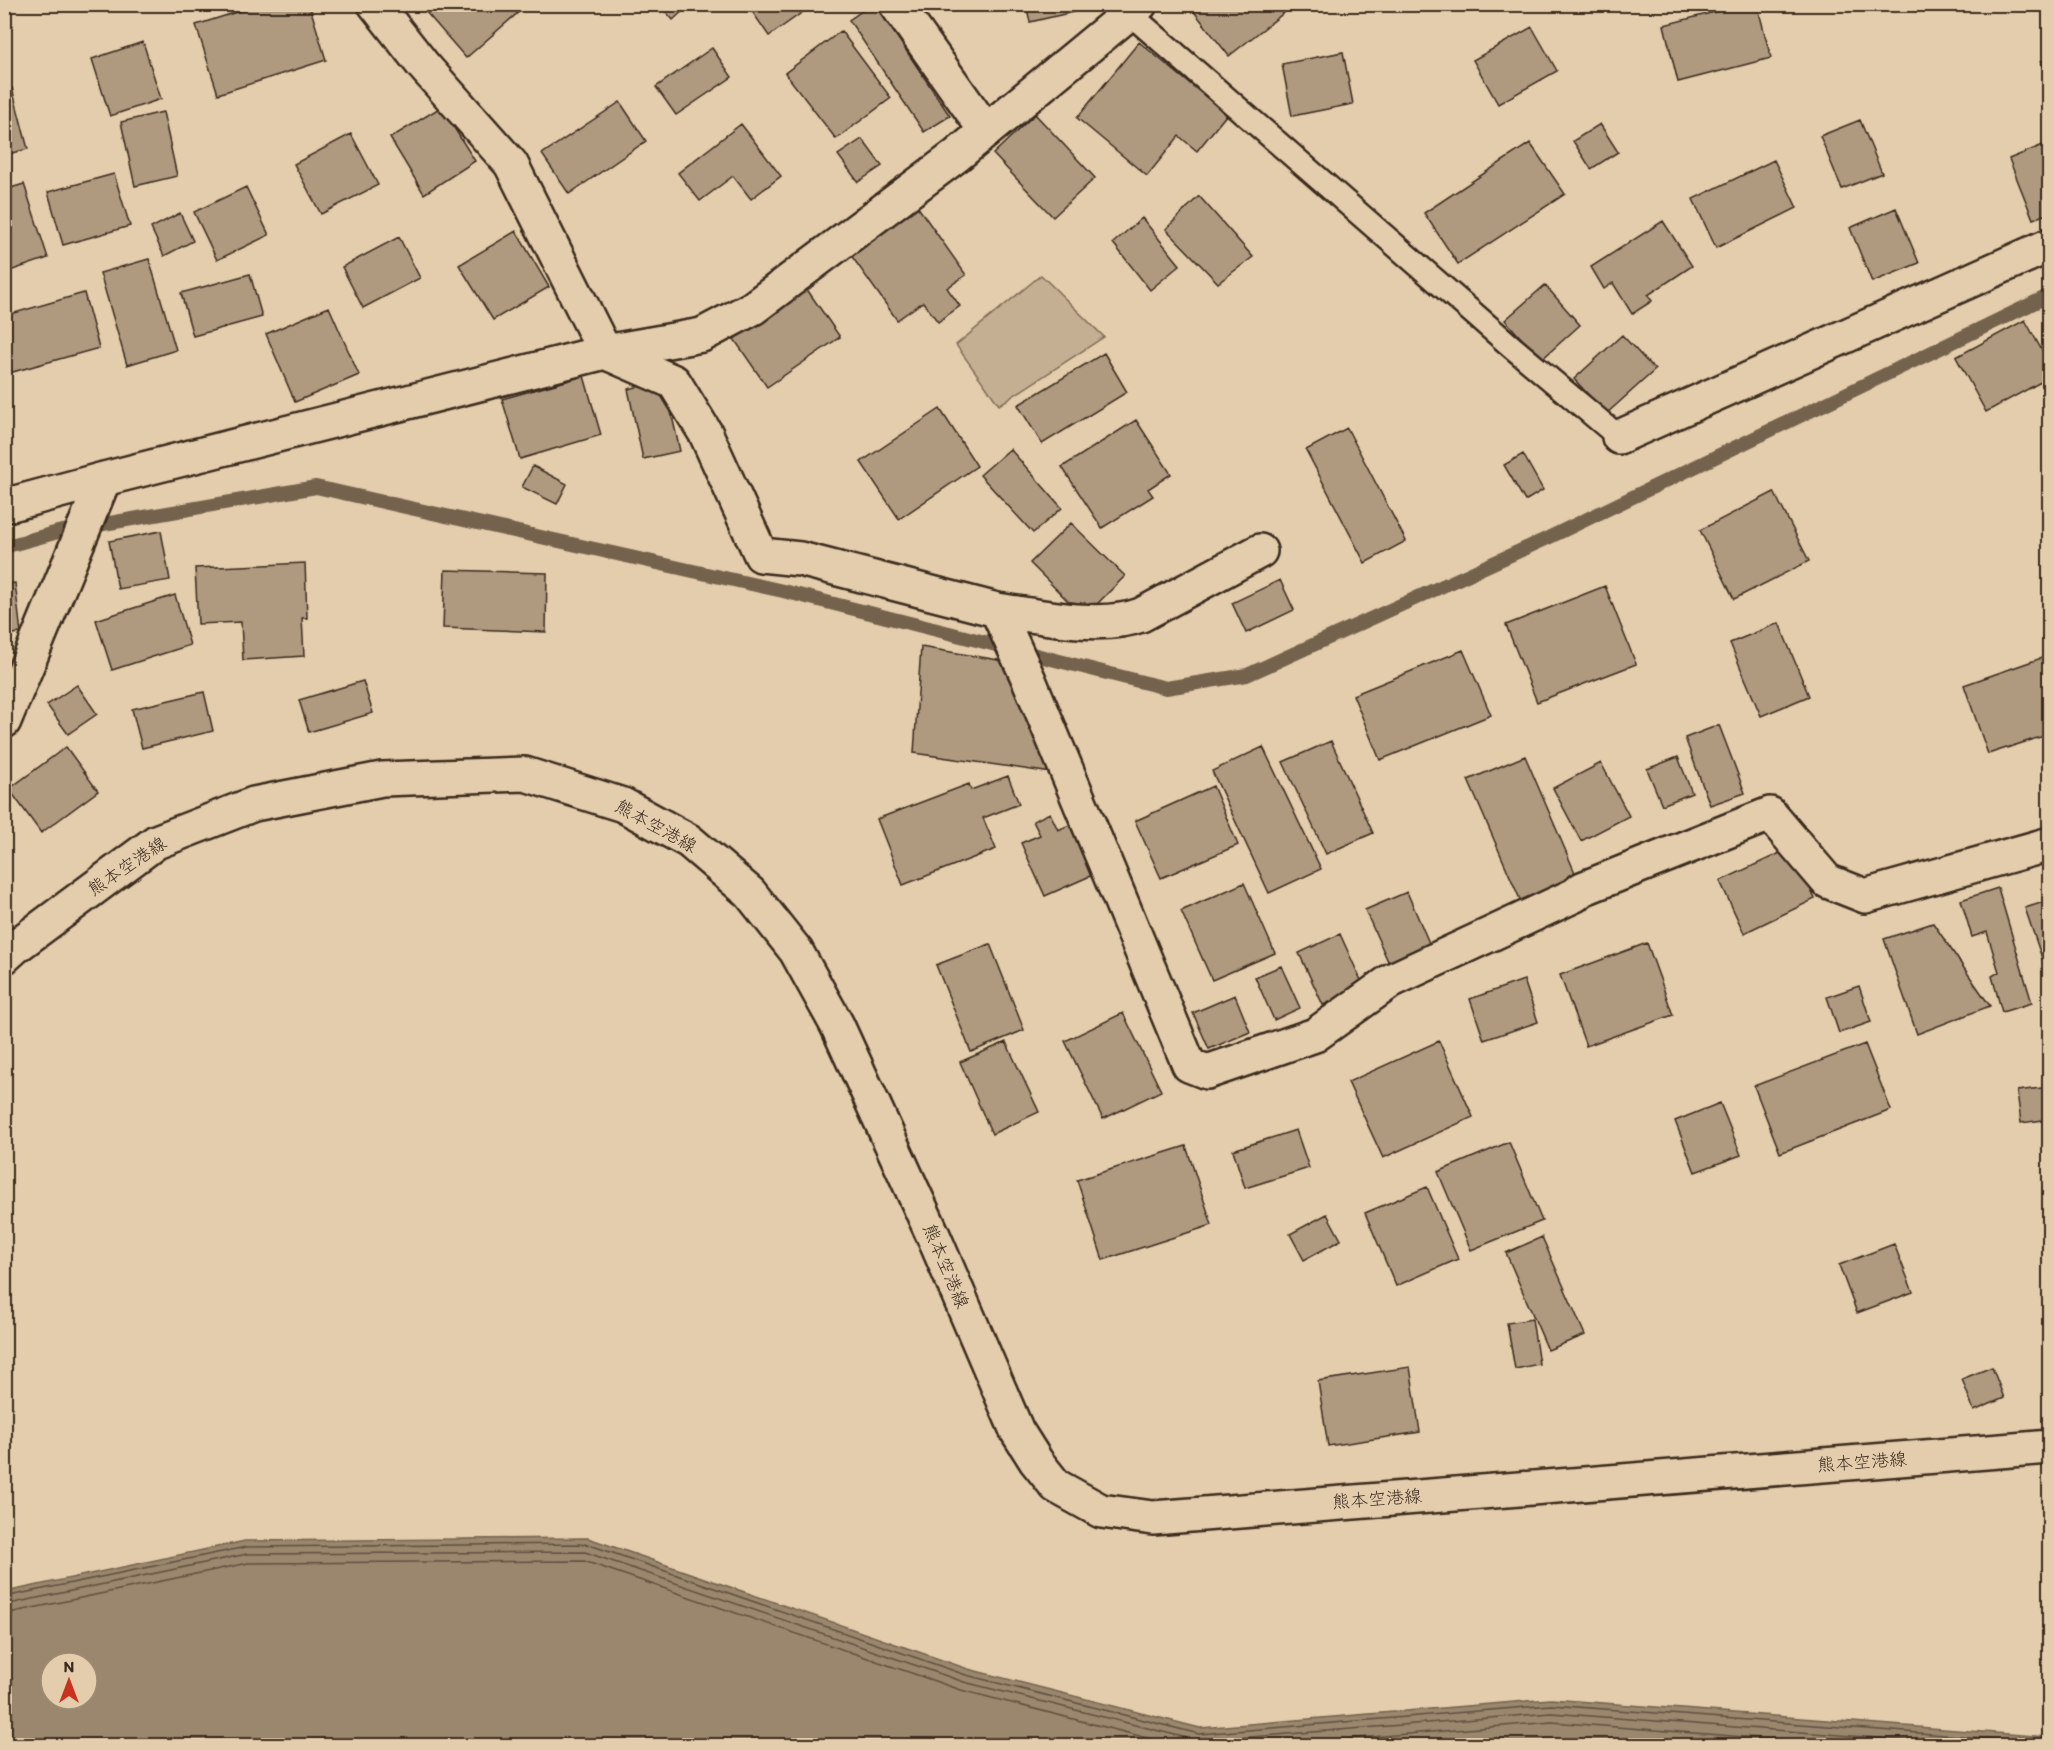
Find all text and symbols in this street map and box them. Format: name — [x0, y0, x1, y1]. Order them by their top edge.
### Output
street label: 熊本空港線 — [611, 795, 701, 857]
street label: 熊本空港線 — [84, 832, 170, 900]
street label: 熊本空港線 — [918, 1220, 974, 1312]
street label: 熊本空港線 — [1816, 1448, 1908, 1476]
street label: 熊本空港線 — [1331, 1485, 1423, 1513]
north arrow — [39, 1651, 99, 1711]
text: N — [64, 1657, 74, 1676]

